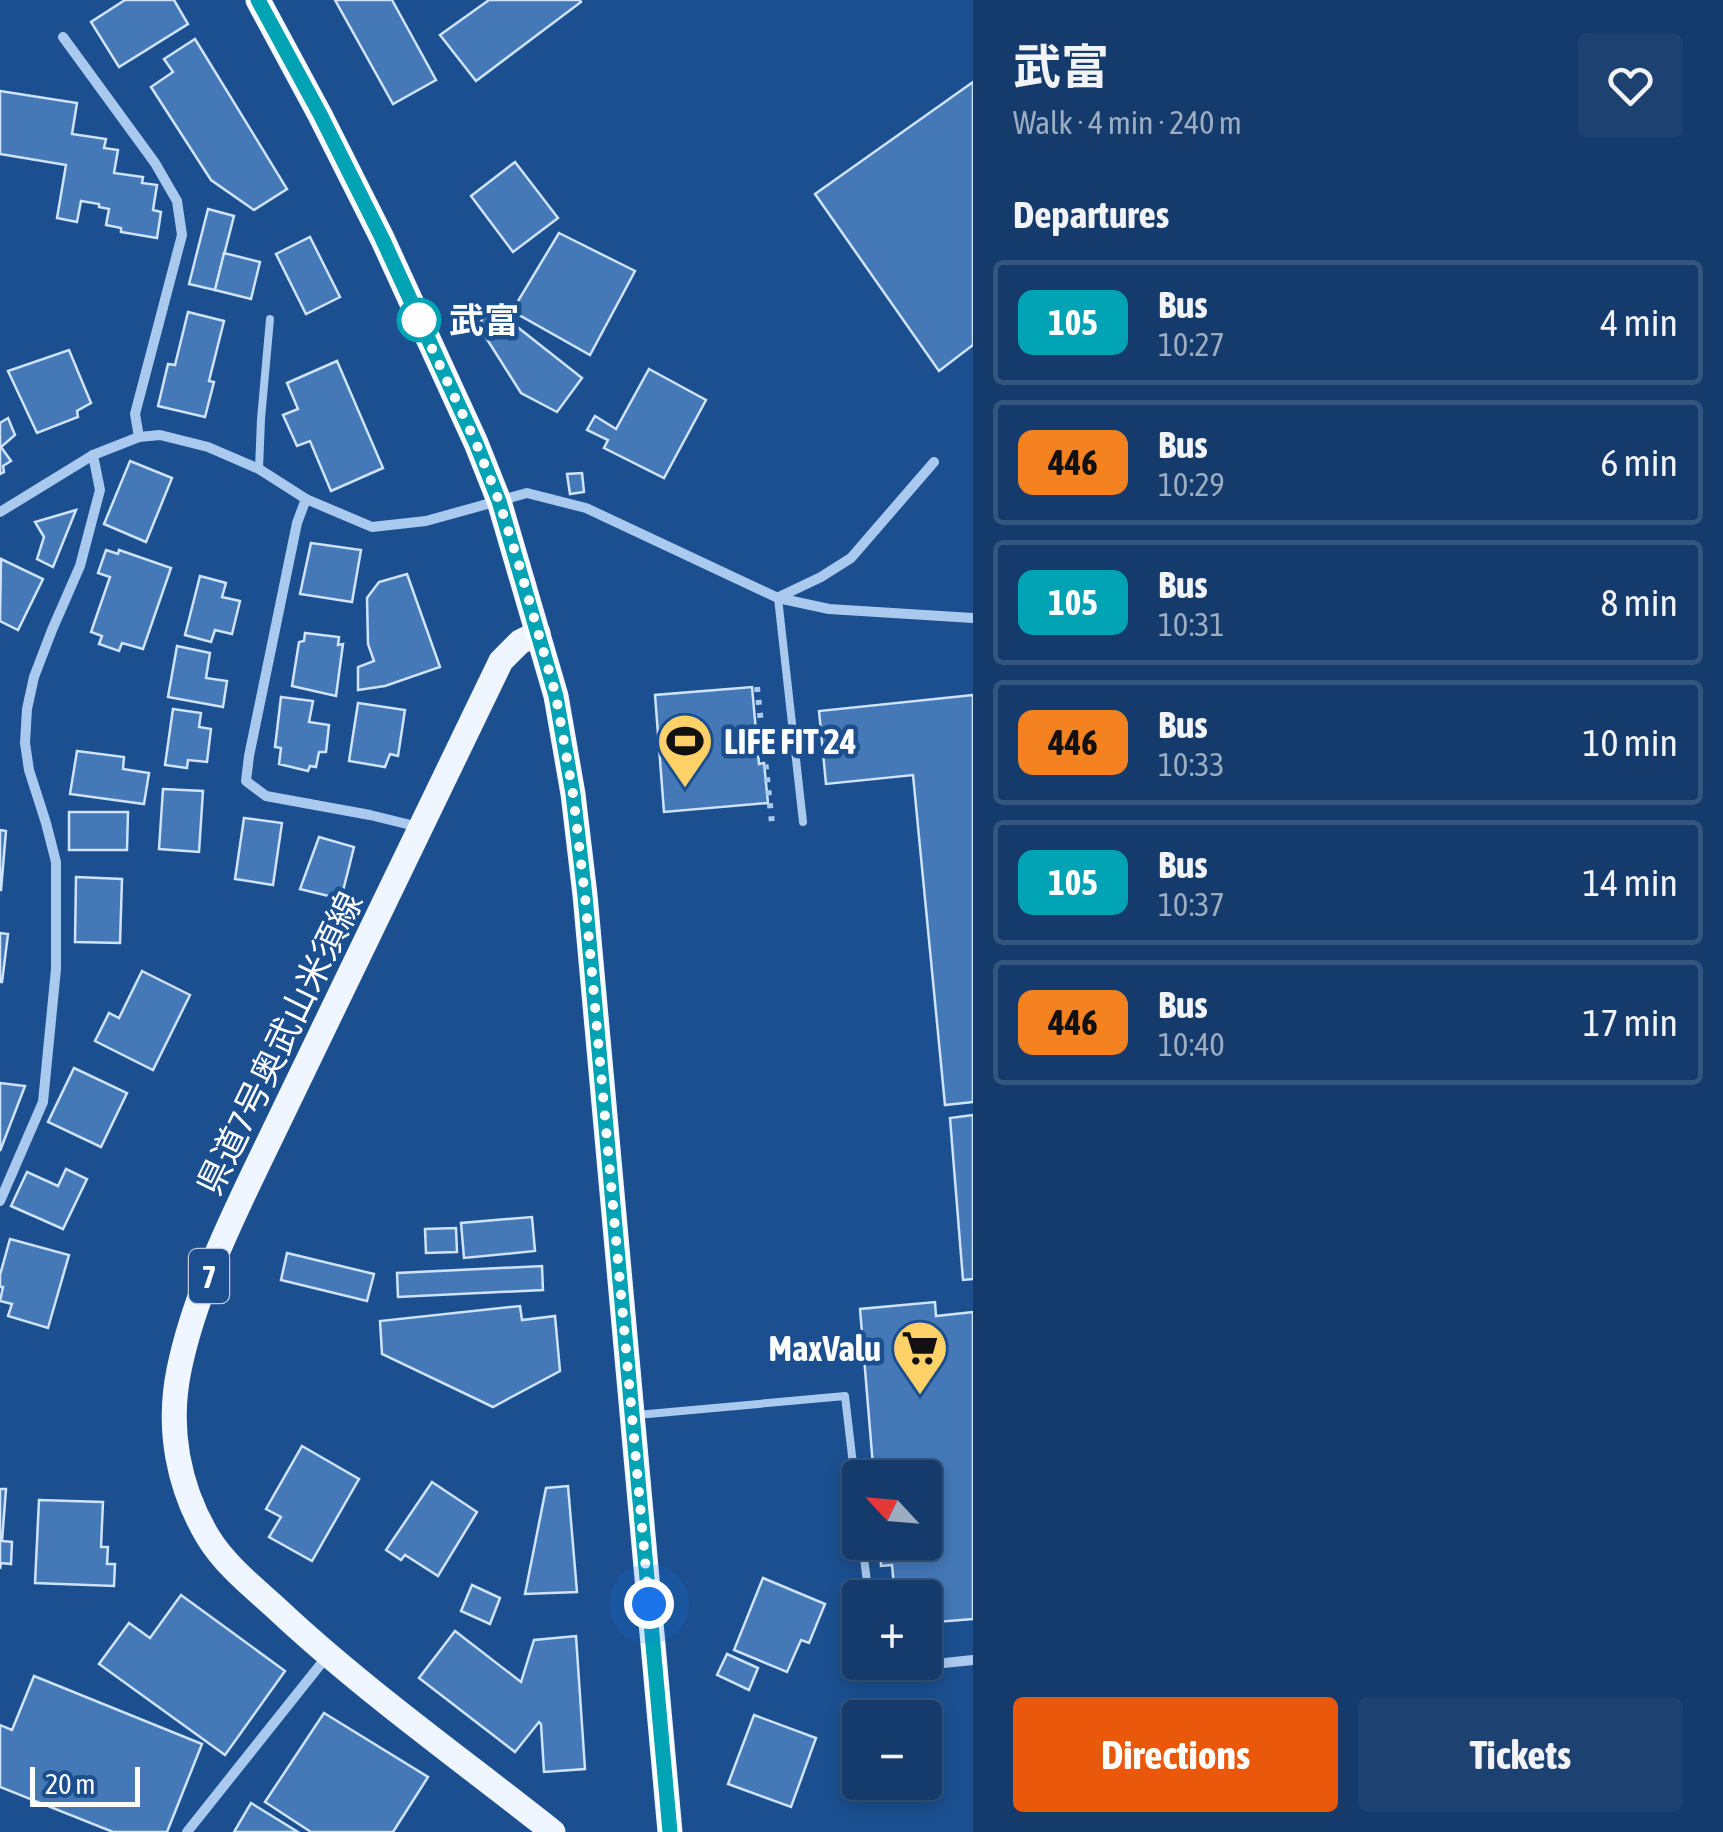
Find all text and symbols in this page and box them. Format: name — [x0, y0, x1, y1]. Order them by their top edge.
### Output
button: heart — [1578, 33, 1683, 138]
text: 武富 — [1013, 39, 1109, 94]
text: Walk · 4 min · 240 m — [1013, 104, 1242, 141]
text: Departures — [1013, 193, 1169, 236]
text: Bus — [1158, 283, 1208, 326]
marker: 武富 — [398, 299, 440, 341]
place label: 武富 — [449, 300, 519, 340]
text: 4 min — [1600, 301, 1678, 344]
text: 105 — [1048, 302, 1098, 342]
text: 10:27 — [1158, 326, 1225, 363]
text: Bus — [1158, 423, 1208, 466]
text: 6 min — [1600, 441, 1678, 484]
text: 446 — [1048, 442, 1098, 482]
text: 10:29 — [1158, 466, 1225, 503]
text: Bus — [1158, 563, 1208, 606]
text: 8 min — [1600, 581, 1678, 624]
text: 105 — [1048, 582, 1098, 622]
text: 10:31 — [1158, 606, 1225, 643]
text: Bus — [1158, 703, 1208, 746]
sports icon: LIFE FIT 24 — [655, 711, 715, 790]
place label: LIFE FIT 24 — [724, 721, 856, 761]
text: 10 min — [1583, 721, 1678, 764]
text: 446 — [1048, 722, 1098, 762]
text: 10:33 — [1158, 746, 1225, 783]
text: Bus — [1158, 843, 1208, 886]
text: 14 min — [1583, 861, 1678, 904]
text: 105 — [1048, 862, 1098, 902]
street label: 県道7号奥武山米須線 — [188, 885, 370, 1201]
text: 10:37 — [1158, 886, 1225, 923]
text: Bus — [1158, 983, 1208, 1026]
text: 17 min — [1583, 1001, 1678, 1044]
text: 446 — [1048, 1002, 1098, 1042]
text: 10:40 — [1158, 1026, 1225, 1063]
road number: 7 — [189, 1249, 229, 1303]
supermarket icon: MaxValu — [890, 1318, 950, 1397]
place label: MaxValu — [769, 1328, 881, 1368]
north arrow — [842, 1460, 942, 1560]
map controls — [842, 1460, 942, 1800]
your location — [624, 1579, 674, 1629]
button: + — [842, 1580, 942, 1680]
button: Directions — [1013, 1697, 1338, 1812]
button: Tickets — [1358, 1697, 1683, 1812]
button: − — [842, 1700, 942, 1800]
scale bar — [30, 1762, 140, 1806]
text: 20 m — [45, 1768, 95, 1800]

